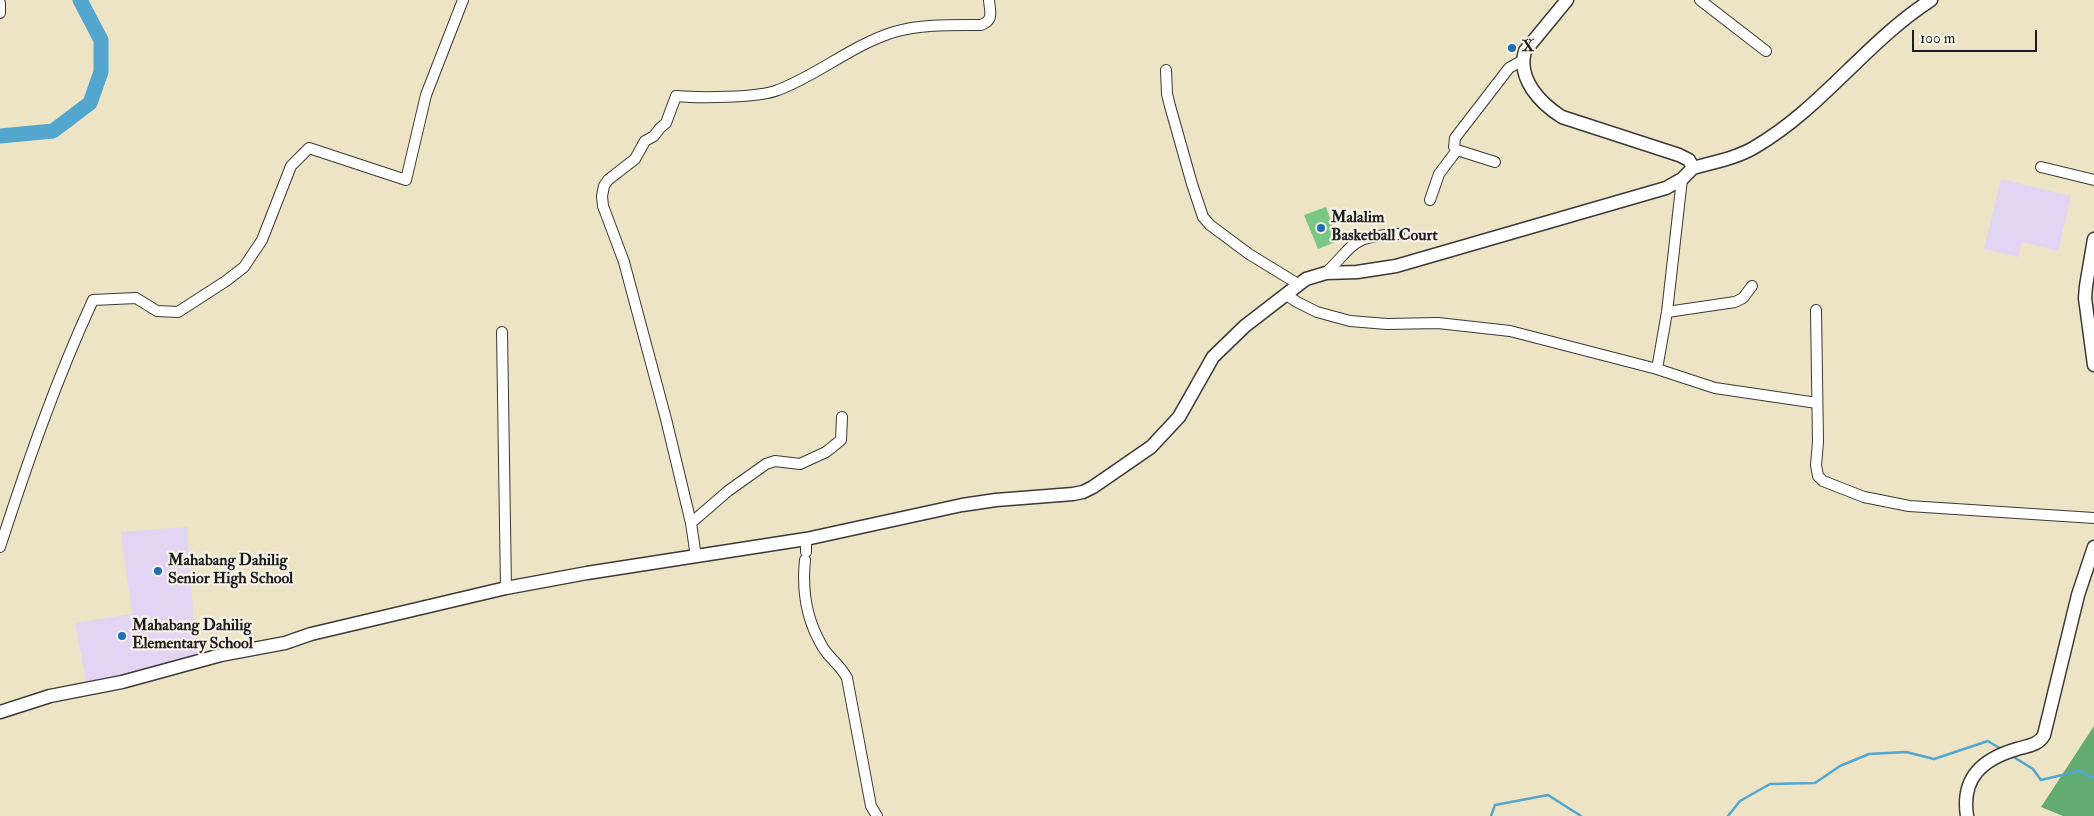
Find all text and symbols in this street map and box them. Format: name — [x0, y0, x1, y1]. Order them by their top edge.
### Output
scale bar — [1914, 20, 2039, 52]
text: 100 m — [1920, 29, 1955, 48]
place label: X — [1522, 38, 1534, 58]
marker: X — [1506, 42, 1518, 54]
place label: Malalim Basketball Court — [1331, 209, 1438, 247]
marker: Malalim Basketball Court — [1315, 222, 1327, 234]
place label: Mahabang Dahilig Senior High School — [168, 552, 293, 590]
marker: Mahabang Dahilig Senior High School — [152, 565, 164, 577]
place label: Mahabang Dahilig Elementary School — [132, 617, 253, 655]
marker: Mahabang Dahilig Elementary School — [116, 630, 128, 642]

